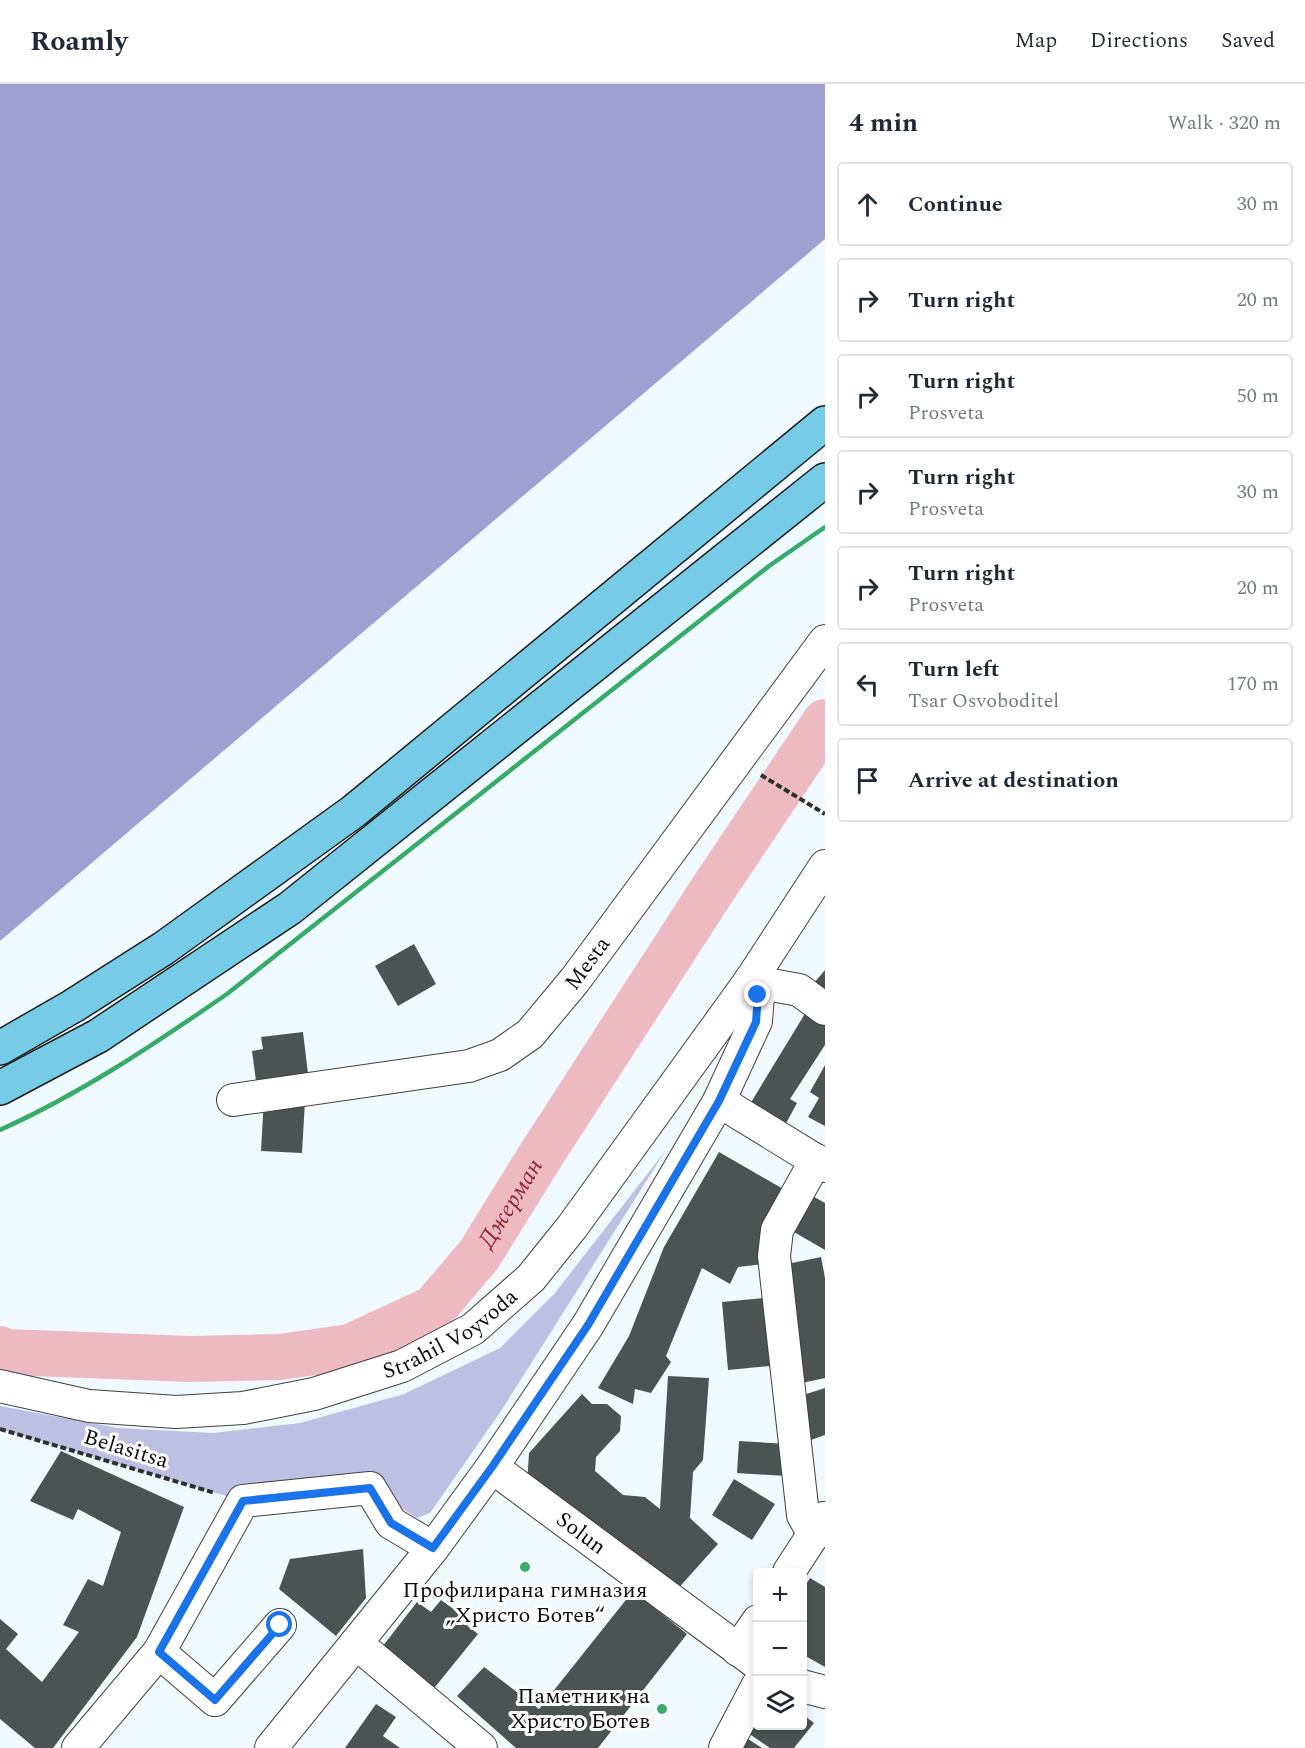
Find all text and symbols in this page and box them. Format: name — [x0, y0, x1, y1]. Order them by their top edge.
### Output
text: Roamly — [30, 20, 128, 63]
text: Map — [1015, 25, 1057, 57]
text: Directions — [1090, 25, 1188, 57]
text: Saved — [1221, 25, 1275, 57]
text: 4 min — [849, 103, 918, 143]
text: Walk · 320 m — [1168, 108, 1281, 138]
icon: ahead — [851, 188, 884, 221]
text: Continue — [908, 188, 1003, 221]
text: 30 m — [1237, 189, 1279, 219]
icon: right — [851, 284, 884, 317]
text: Turn right — [908, 284, 1015, 317]
text: 20 m — [1237, 285, 1279, 315]
text: Turn right — [908, 365, 1015, 398]
icon: right — [851, 380, 884, 413]
text: 50 m — [1237, 381, 1279, 411]
text: Prosveta — [908, 398, 984, 428]
text: Turn right — [908, 461, 1015, 494]
icon: right — [851, 476, 884, 509]
text: 30 m — [1237, 477, 1279, 507]
text: Prosveta — [908, 494, 984, 524]
text: Turn right — [908, 557, 1015, 590]
icon: right — [851, 572, 884, 605]
text: 20 m — [1237, 573, 1279, 603]
text: Prosveta — [908, 590, 984, 620]
text: Turn left — [908, 653, 1000, 686]
icon: left — [851, 668, 884, 701]
text: 170 m — [1227, 669, 1279, 699]
text: Tsar Osvoboditel — [908, 686, 1059, 716]
icon: arrive — [851, 764, 884, 797]
text: Arrive at destination — [908, 764, 1119, 797]
street label: Mesta — [556, 929, 618, 997]
route end — [744, 981, 770, 1007]
water label: Джерман — [469, 1151, 553, 1257]
street label: Strahil Voyvoda — [378, 1280, 525, 1388]
street label: Belasitsa — [80, 1421, 173, 1478]
street label: Solun — [549, 1503, 613, 1563]
marker: Профилирана гимназия „Христо Ботев“ — [518, 1560, 532, 1574]
map controls — [753, 1568, 807, 1730]
button: + — [753, 1568, 807, 1622]
place label: Профилирана гимназия „Христо Ботев“ — [403, 1574, 647, 1632]
route start — [266, 1611, 292, 1637]
button: − — [753, 1622, 807, 1676]
button: layers — [753, 1676, 807, 1730]
place label: Паметник на Христо Ботев — [510, 1680, 650, 1738]
marker: Паметник на Христо Ботев — [655, 1702, 669, 1716]

